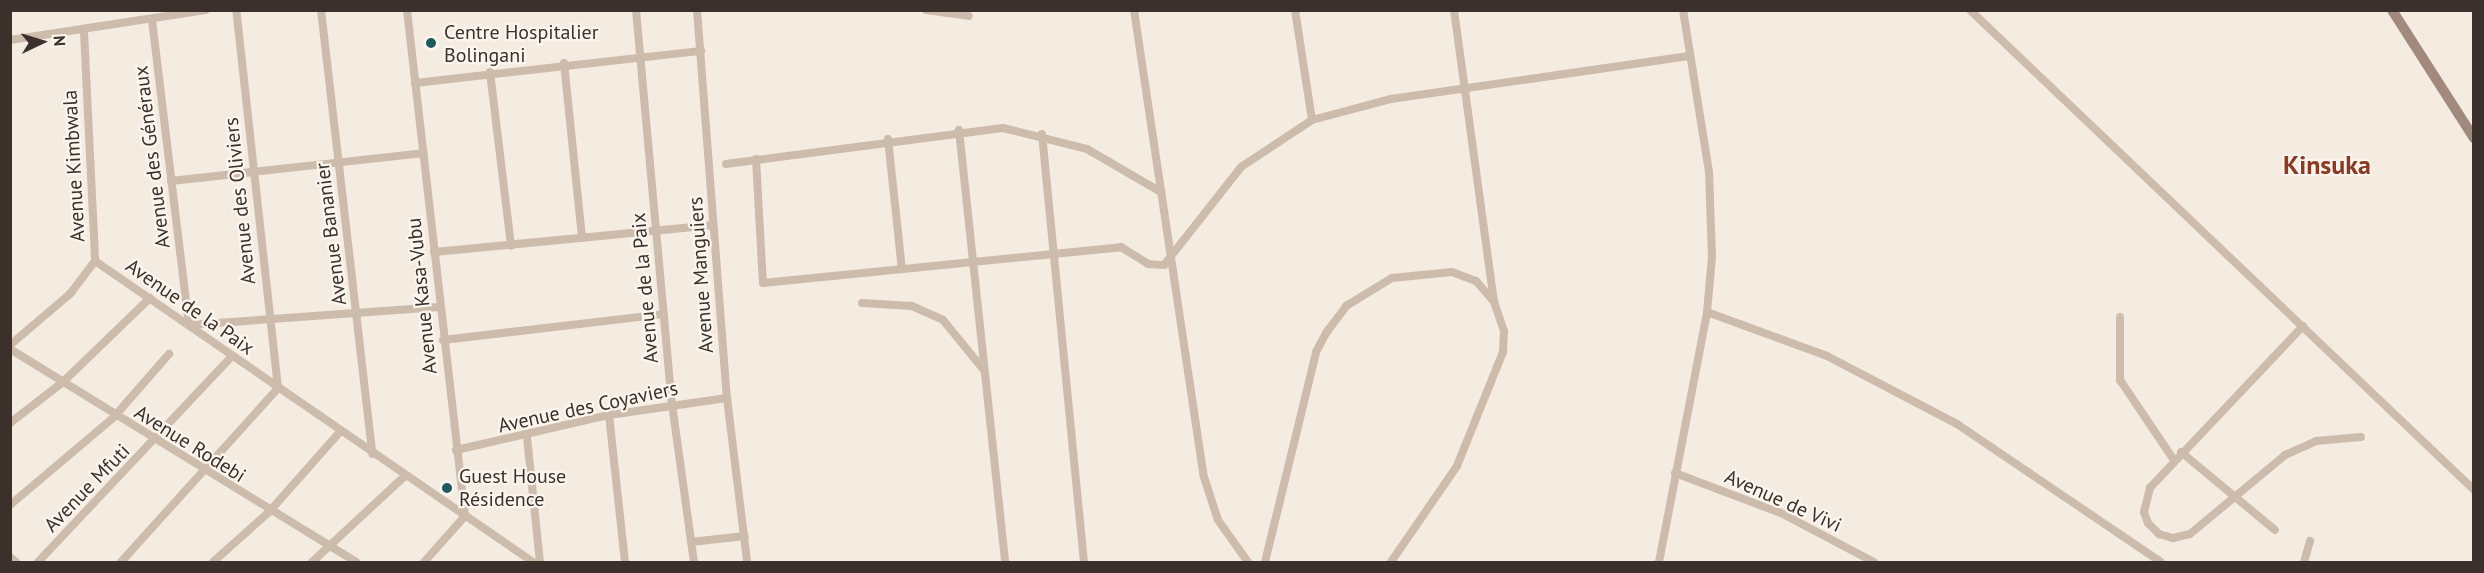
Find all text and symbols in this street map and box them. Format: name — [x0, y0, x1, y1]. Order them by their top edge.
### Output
north arrow — [12, 12, 72, 72]
place label: Centre Hospitalier Bolingani — [444, 20, 599, 67]
marker: Centre Hospitalier Bolingani — [422, 34, 440, 52]
text: N — [50, 35, 70, 47]
street label: Avenue des Généraux — [129, 64, 175, 250]
street label: Avenue Kimbwala — [58, 89, 90, 243]
street label: Avenue des Oliviers — [219, 116, 261, 286]
district label: Kinsuka — [2283, 149, 2371, 181]
street label: Avenue Bananier — [310, 161, 352, 307]
street label: Avenue Manguiers — [684, 196, 718, 354]
street label: Avenue de la Paix — [626, 212, 664, 364]
street label: Avenue Kasa-Vubu — [402, 217, 442, 375]
street label: Avenue de la Paix — [121, 254, 259, 360]
street label: Avenue des Coyaviers — [496, 376, 680, 438]
street label: Avenue Rodebi — [130, 400, 250, 488]
street label: Avenue Mfuti — [39, 439, 135, 537]
place label: Guest House Résidence — [459, 464, 566, 511]
street label: Avenue de Vivi — [1721, 464, 1845, 538]
marker: Guest House Résidence — [440, 481, 454, 495]

